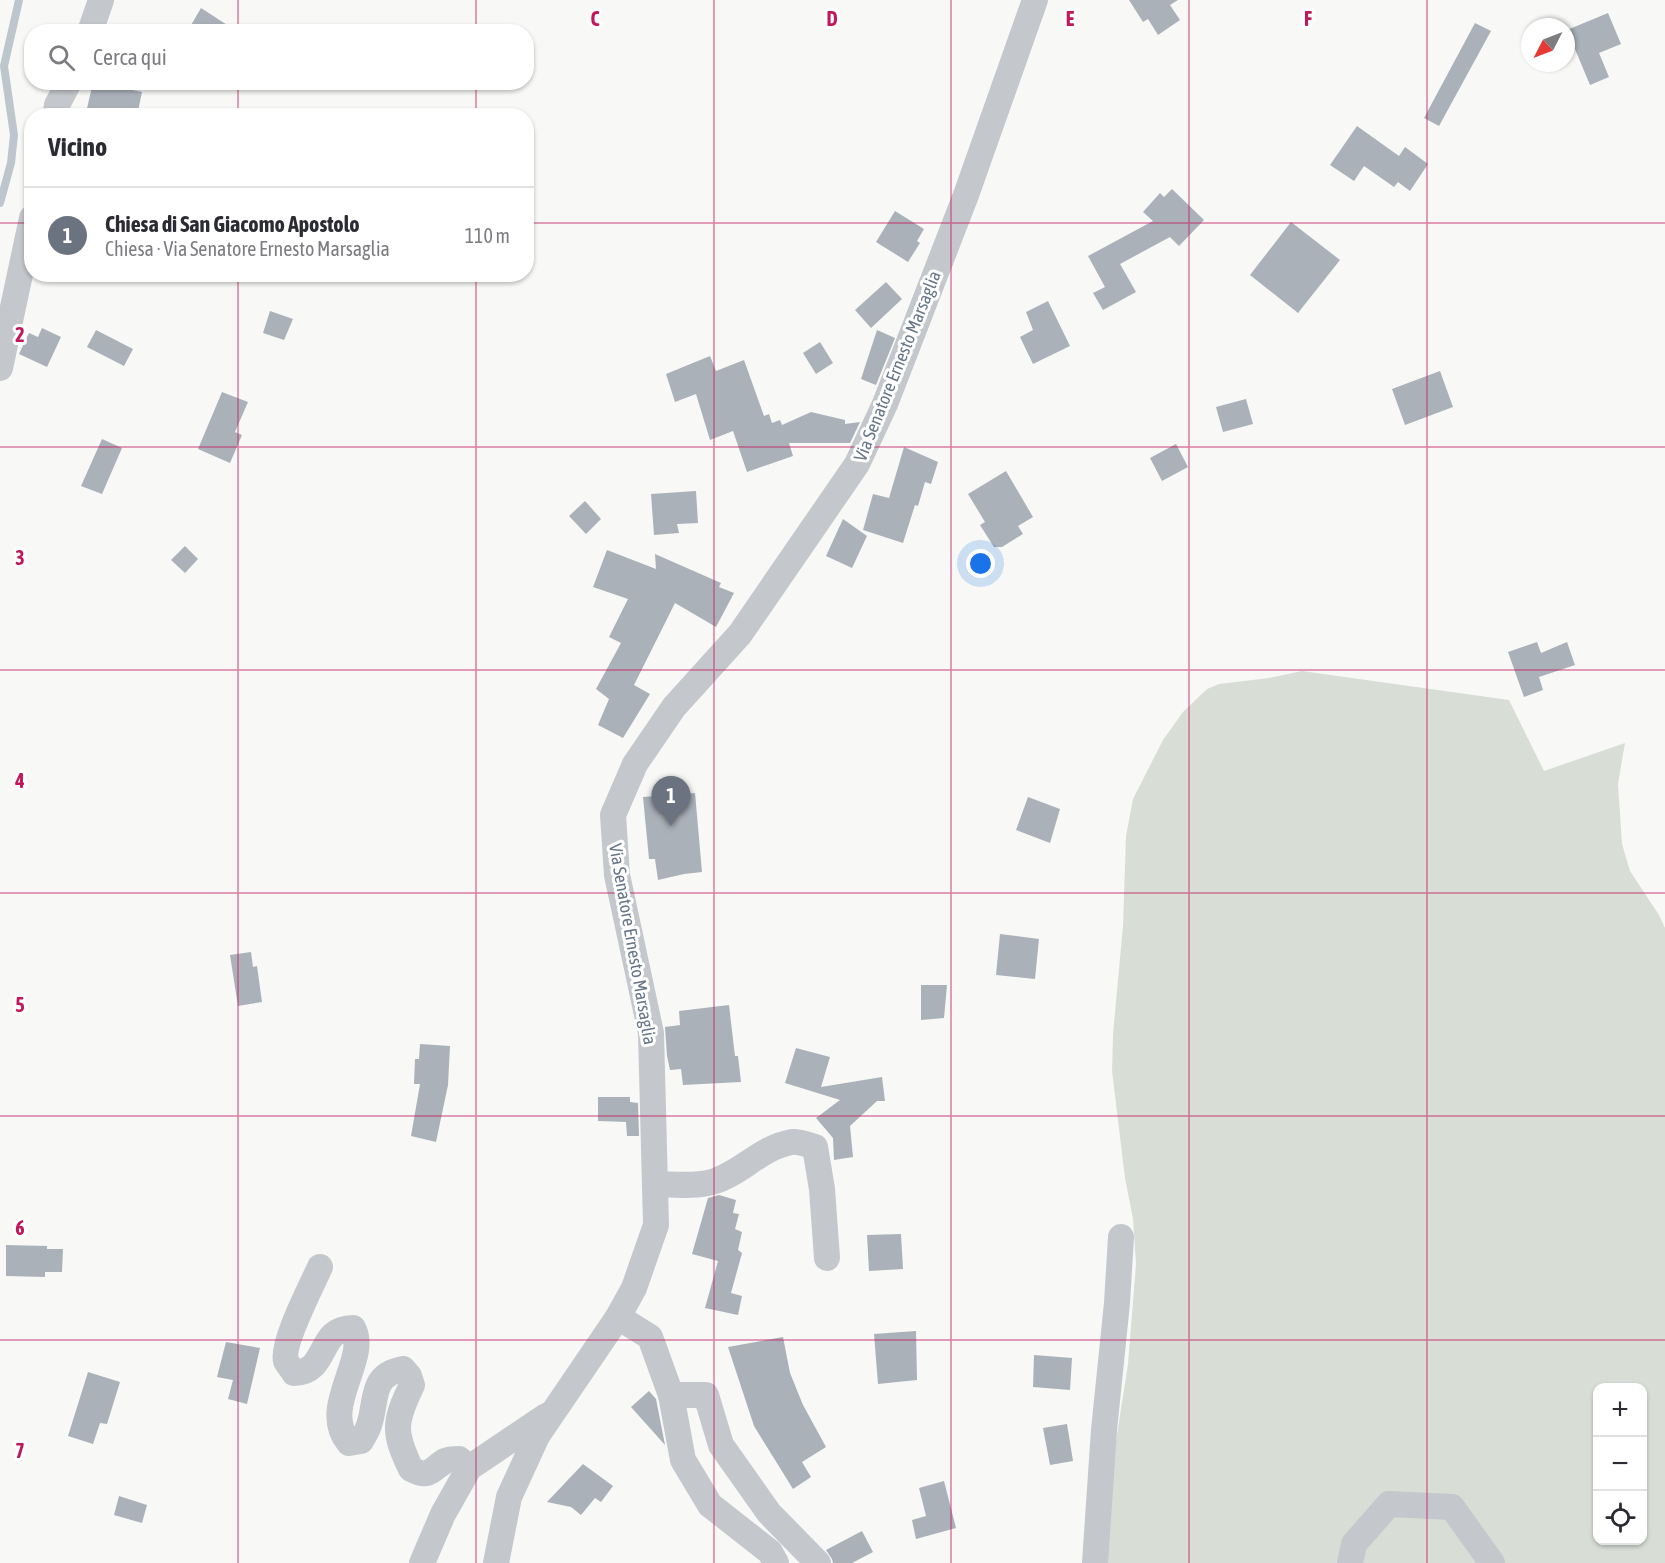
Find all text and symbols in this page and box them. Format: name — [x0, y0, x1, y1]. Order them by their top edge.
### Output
text: C — [591, 7, 600, 30]
text: D — [826, 7, 838, 30]
text: E — [1066, 7, 1075, 30]
text: F — [1304, 7, 1312, 30]
north arrow — [1521, 18, 1575, 72]
search box — [24, 24, 534, 90]
icon: search — [45, 41, 78, 74]
text: Cerca qui — [93, 44, 167, 70]
text: Vicino — [48, 132, 107, 162]
text: Chiesa di San Giacomo Apostolo — [105, 211, 360, 237]
text: 1 — [63, 224, 72, 247]
text: 110 m — [465, 224, 510, 247]
text: Chiesa · Via Senatore Ernesto Marsaglia — [105, 237, 390, 260]
street label: Via Senatore Ernesto Marsaglia — [849, 268, 945, 464]
text: 2 — [15, 323, 25, 346]
text: 3 — [15, 546, 25, 569]
your location — [966, 549, 995, 578]
text: 4 — [14, 769, 25, 792]
pin: 1 — [652, 776, 690, 826]
street label: Via Senatore Ernesto Marsaglia — [605, 842, 661, 1046]
text: 5 — [15, 993, 25, 1016]
text: 6 — [15, 1216, 25, 1239]
map controls — [1593, 1383, 1647, 1545]
button: + — [1593, 1383, 1647, 1437]
button: − — [1593, 1437, 1647, 1491]
text: 7 — [15, 1439, 25, 1462]
button: locate — [1593, 1491, 1647, 1545]

